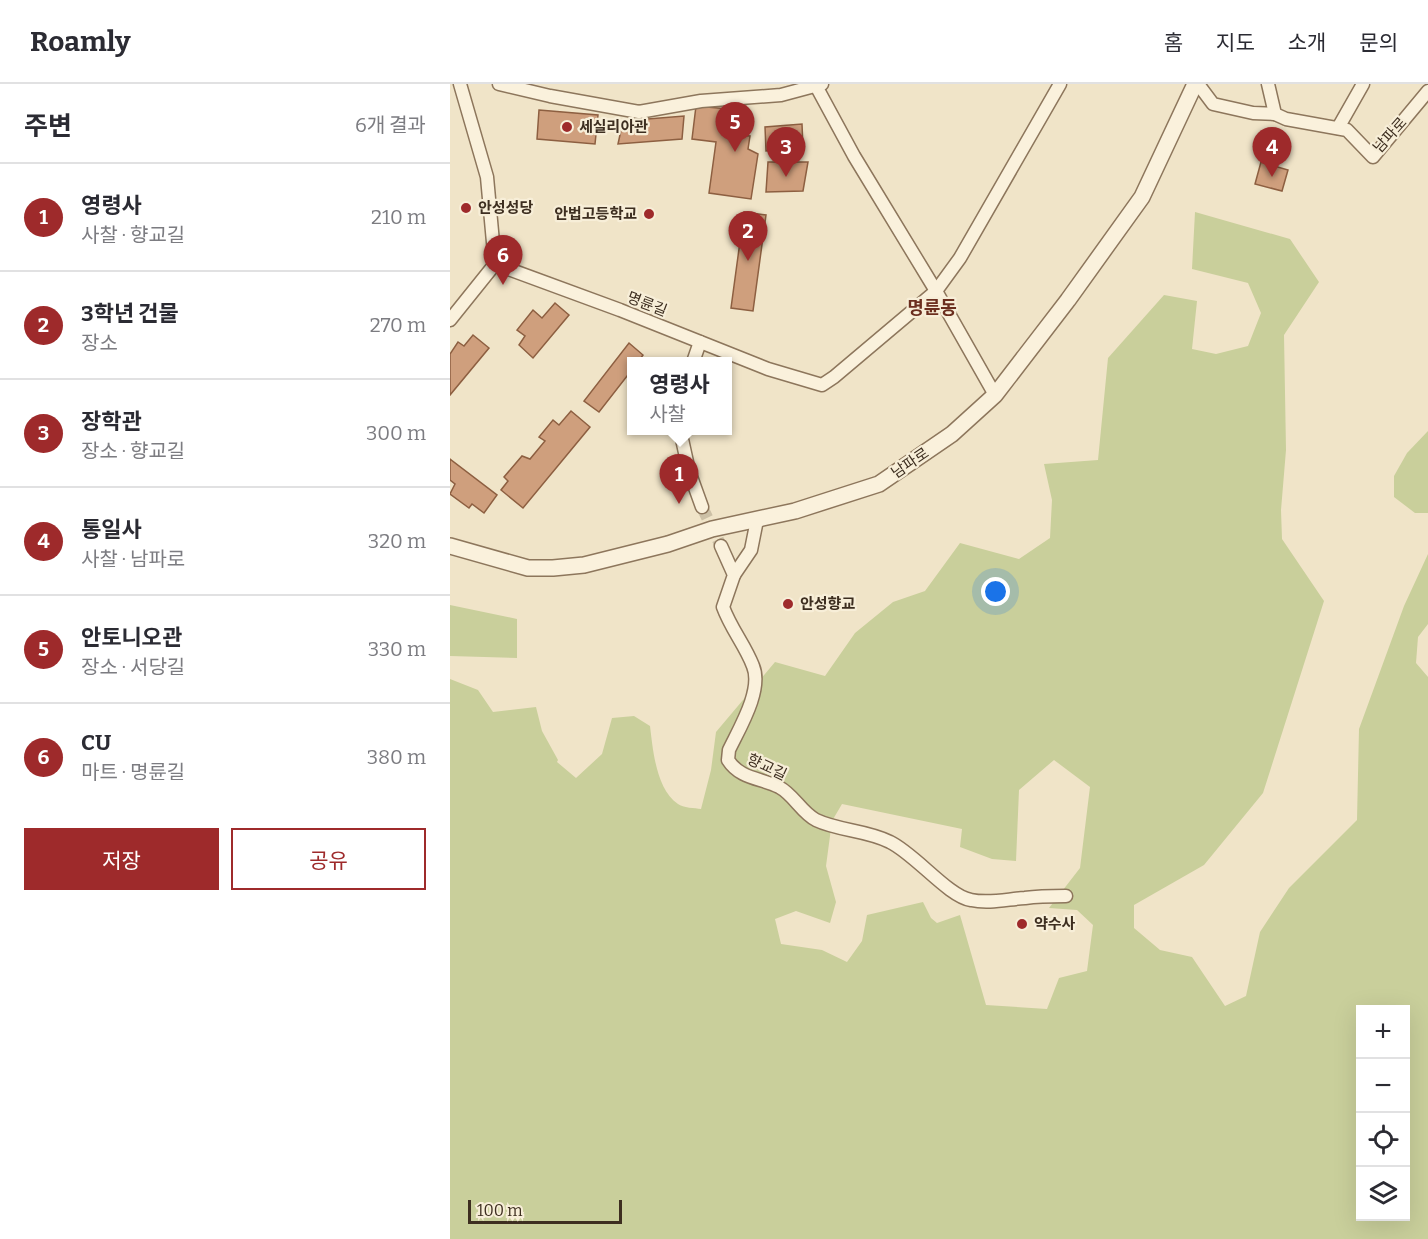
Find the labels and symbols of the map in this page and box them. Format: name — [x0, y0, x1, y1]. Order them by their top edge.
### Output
pin: 5 — [716, 103, 754, 152]
street label: 남파로 — [1369, 114, 1411, 156]
place label: 세실리아관 — [579, 118, 648, 136]
marker: 세실리아관 — [560, 120, 574, 134]
pin: 3 — [766, 128, 806, 177]
pin: 4 — [1252, 128, 1292, 177]
place label: 안성성당 — [478, 199, 533, 217]
marker: 안성성당 — [459, 201, 473, 215]
place label: 안법고등학교 — [554, 205, 637, 223]
marker: 안법고등학교 — [642, 207, 656, 221]
pin: 2 — [728, 212, 768, 261]
pin: 6 — [484, 236, 522, 285]
street label: 명륜길 — [624, 288, 670, 320]
district label: 명륜동 — [907, 297, 957, 319]
street label: 남파로 — [888, 444, 932, 482]
pin: 1 — [660, 454, 698, 504]
your location — [981, 577, 1010, 606]
place label: 안성향교 — [800, 595, 855, 613]
marker: 안성향교 — [781, 597, 795, 611]
street label: 향교길 — [744, 750, 790, 784]
place label: 약수사 — [1034, 915, 1076, 933]
marker: 약수사 — [1015, 917, 1029, 931]
scale bar — [468, 1197, 622, 1224]

